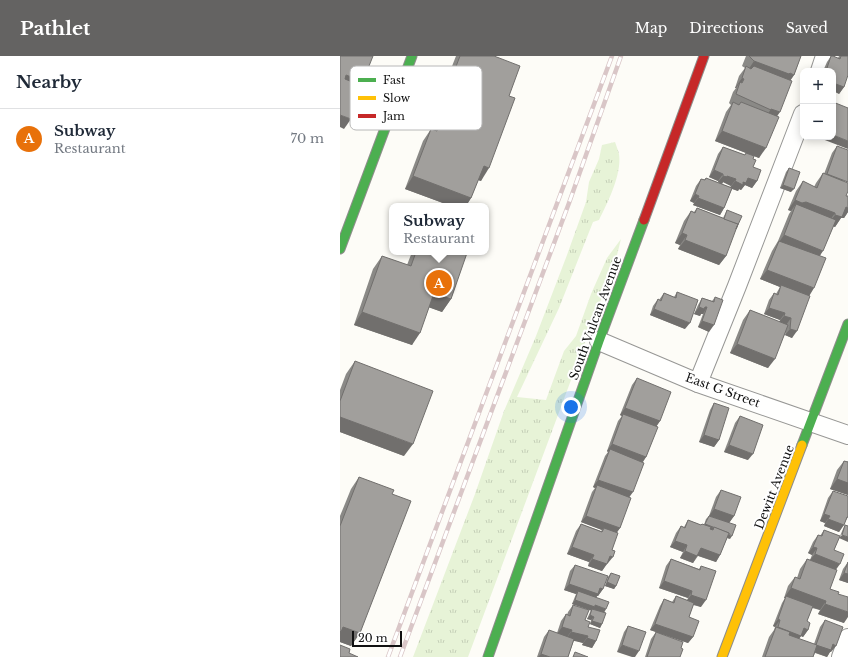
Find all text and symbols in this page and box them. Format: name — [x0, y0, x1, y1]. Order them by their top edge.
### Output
text: Pathlet — [20, 17, 90, 40]
text: Map — [635, 19, 667, 37]
text: Directions — [689, 19, 764, 37]
text: Saved — [786, 19, 828, 37]
legend — [350, 66, 482, 130]
map controls — [800, 68, 836, 140]
button: + — [800, 68, 836, 104]
text: Nearby — [16, 72, 82, 93]
text: Fast — [383, 73, 406, 87]
text: Slow — [383, 91, 411, 105]
button: − — [800, 104, 836, 140]
text: Jam — [381, 109, 405, 123]
text: Subway — [54, 121, 115, 140]
text: A — [24, 130, 34, 147]
text: 70 m — [291, 130, 324, 147]
text: Restaurant — [54, 140, 126, 157]
popup — [389, 203, 489, 255]
text: Subway — [403, 211, 465, 230]
text: Restaurant — [403, 230, 475, 247]
street label: South Vulcan Avenue — [566, 254, 624, 382]
pin: A — [426, 268, 452, 298]
street label: East G Street — [684, 370, 763, 411]
your location — [561, 397, 581, 417]
street label: Dewitt Avenue — [751, 442, 797, 531]
scale bar — [352, 629, 402, 648]
text: 20 m — [358, 631, 388, 645]

